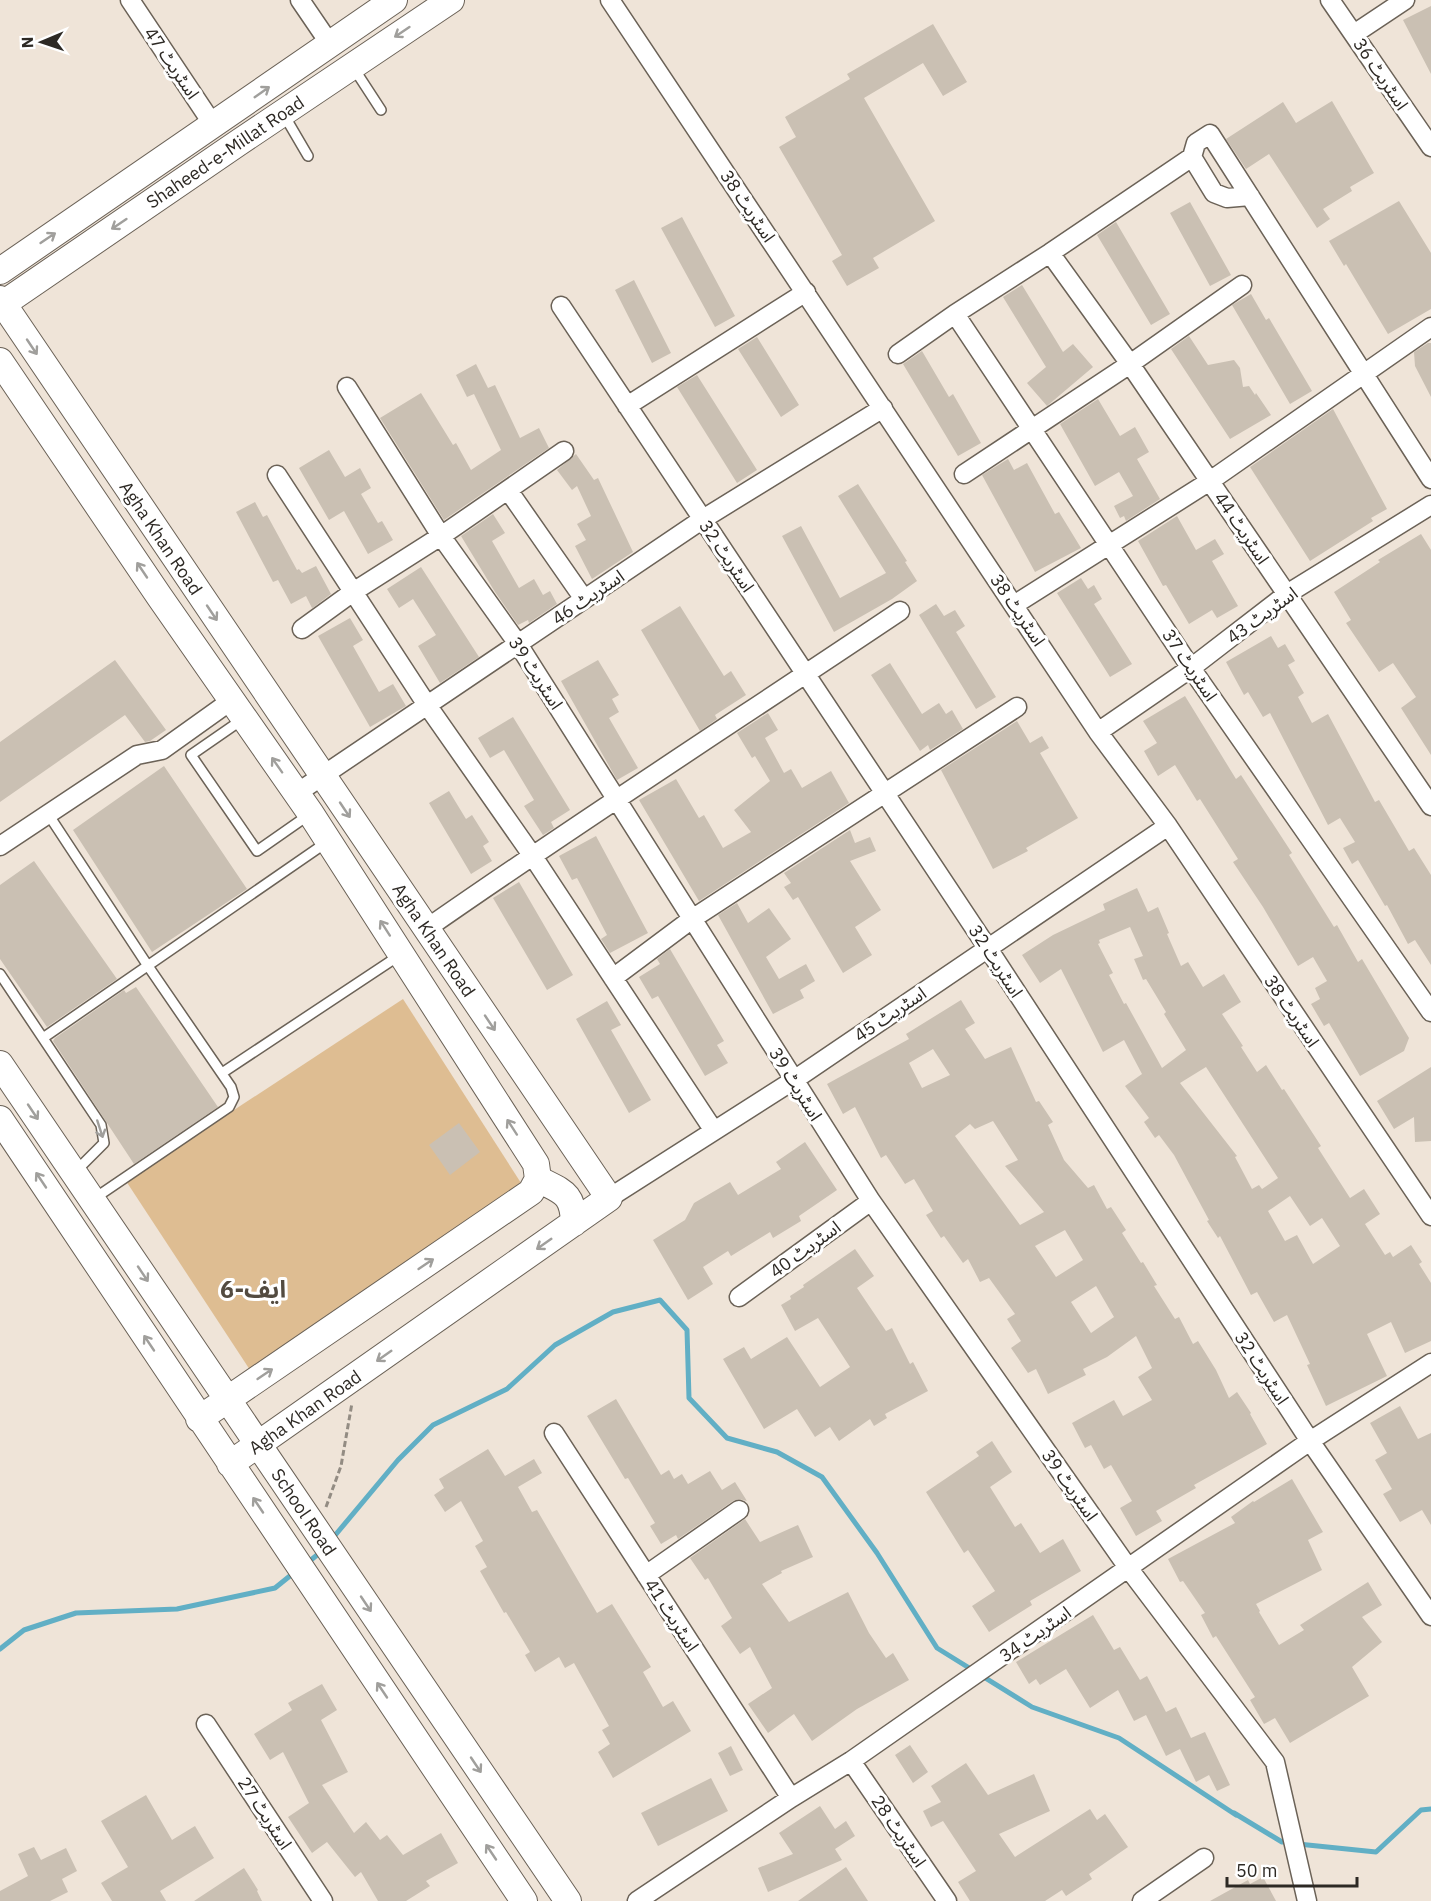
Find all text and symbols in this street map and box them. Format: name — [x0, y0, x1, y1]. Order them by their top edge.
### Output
north arrow — [12, 12, 72, 72]
street label: اسٹریٹ 47 — [139, 22, 205, 104]
one-way arrow — [394, 27, 411, 39]
street label: اسٹریٹ 36 — [1348, 33, 1414, 115]
text: N — [17, 36, 37, 49]
one-way arrow — [253, 86, 269, 98]
street label: Shaheed-e-Millat Road — [142, 91, 308, 213]
street label: اسٹریٹ 38 — [715, 165, 781, 247]
one-way arrow — [112, 218, 128, 230]
one-way arrow — [40, 232, 57, 245]
one-way arrow — [26, 339, 39, 356]
street label: Agha Khan Road — [114, 477, 208, 599]
street label: اسٹریٹ 44 — [1209, 487, 1275, 569]
street label: اسٹریٹ 32 — [694, 515, 760, 597]
one-way arrow — [136, 563, 148, 579]
street label: اسٹریٹ 46 — [547, 564, 629, 630]
street label: اسٹریٹ 38 — [985, 569, 1051, 651]
street label: اسٹریٹ 43 — [1222, 581, 1302, 649]
one-way arrow — [206, 605, 218, 621]
street label: اسٹریٹ 37 — [1157, 624, 1223, 706]
street label: اسٹریٹ 39 — [504, 632, 568, 714]
one-way arrow — [271, 757, 283, 773]
one-way arrow — [339, 801, 351, 817]
street label: Agha Khan Road — [387, 879, 481, 1001]
one-way arrow — [378, 920, 390, 937]
street label: اسٹریٹ 32 — [964, 920, 1028, 1002]
street label: اسٹریٹ 38 — [1259, 970, 1325, 1052]
street label: اسٹریٹ 45 — [849, 981, 931, 1047]
one-way arrow — [484, 1014, 496, 1031]
street label: اسٹریٹ 39 — [764, 1043, 828, 1125]
one-way arrow — [27, 1104, 39, 1120]
one-way arrow — [95, 1119, 106, 1138]
one-way arrow — [506, 1119, 518, 1136]
one-way arrow — [35, 1173, 47, 1189]
street label: اسٹریٹ 40 — [765, 1215, 845, 1283]
one-way arrow — [536, 1238, 553, 1250]
one-way arrow — [417, 1258, 434, 1270]
one-way arrow — [137, 1265, 149, 1281]
district label: ایف-6 — [220, 1273, 286, 1305]
street label: اسٹریٹ 32 — [1230, 1327, 1294, 1409]
one-way arrow — [143, 1335, 155, 1352]
one-way arrow — [377, 1350, 393, 1362]
street label: Agha Khan Road — [244, 1365, 366, 1459]
one-way arrow — [256, 1368, 273, 1380]
street label: اسٹریٹ 39 — [1037, 1445, 1103, 1525]
street label: School Road — [266, 1464, 342, 1560]
one-way arrow — [252, 1497, 264, 1513]
street label: اسٹریٹ 41 — [640, 1574, 704, 1656]
one-way arrow — [360, 1595, 372, 1611]
street label: اسٹریٹ 34 — [995, 1601, 1075, 1667]
one-way arrow — [376, 1682, 389, 1699]
one-way arrow — [470, 1756, 482, 1773]
street label: اسٹریٹ 27 — [233, 1772, 297, 1854]
street label: اسٹریٹ 28 — [866, 1790, 932, 1872]
one-way arrow — [485, 1845, 497, 1861]
scale bar — [1227, 1850, 1358, 1888]
text: 50 m — [1236, 1859, 1278, 1882]

